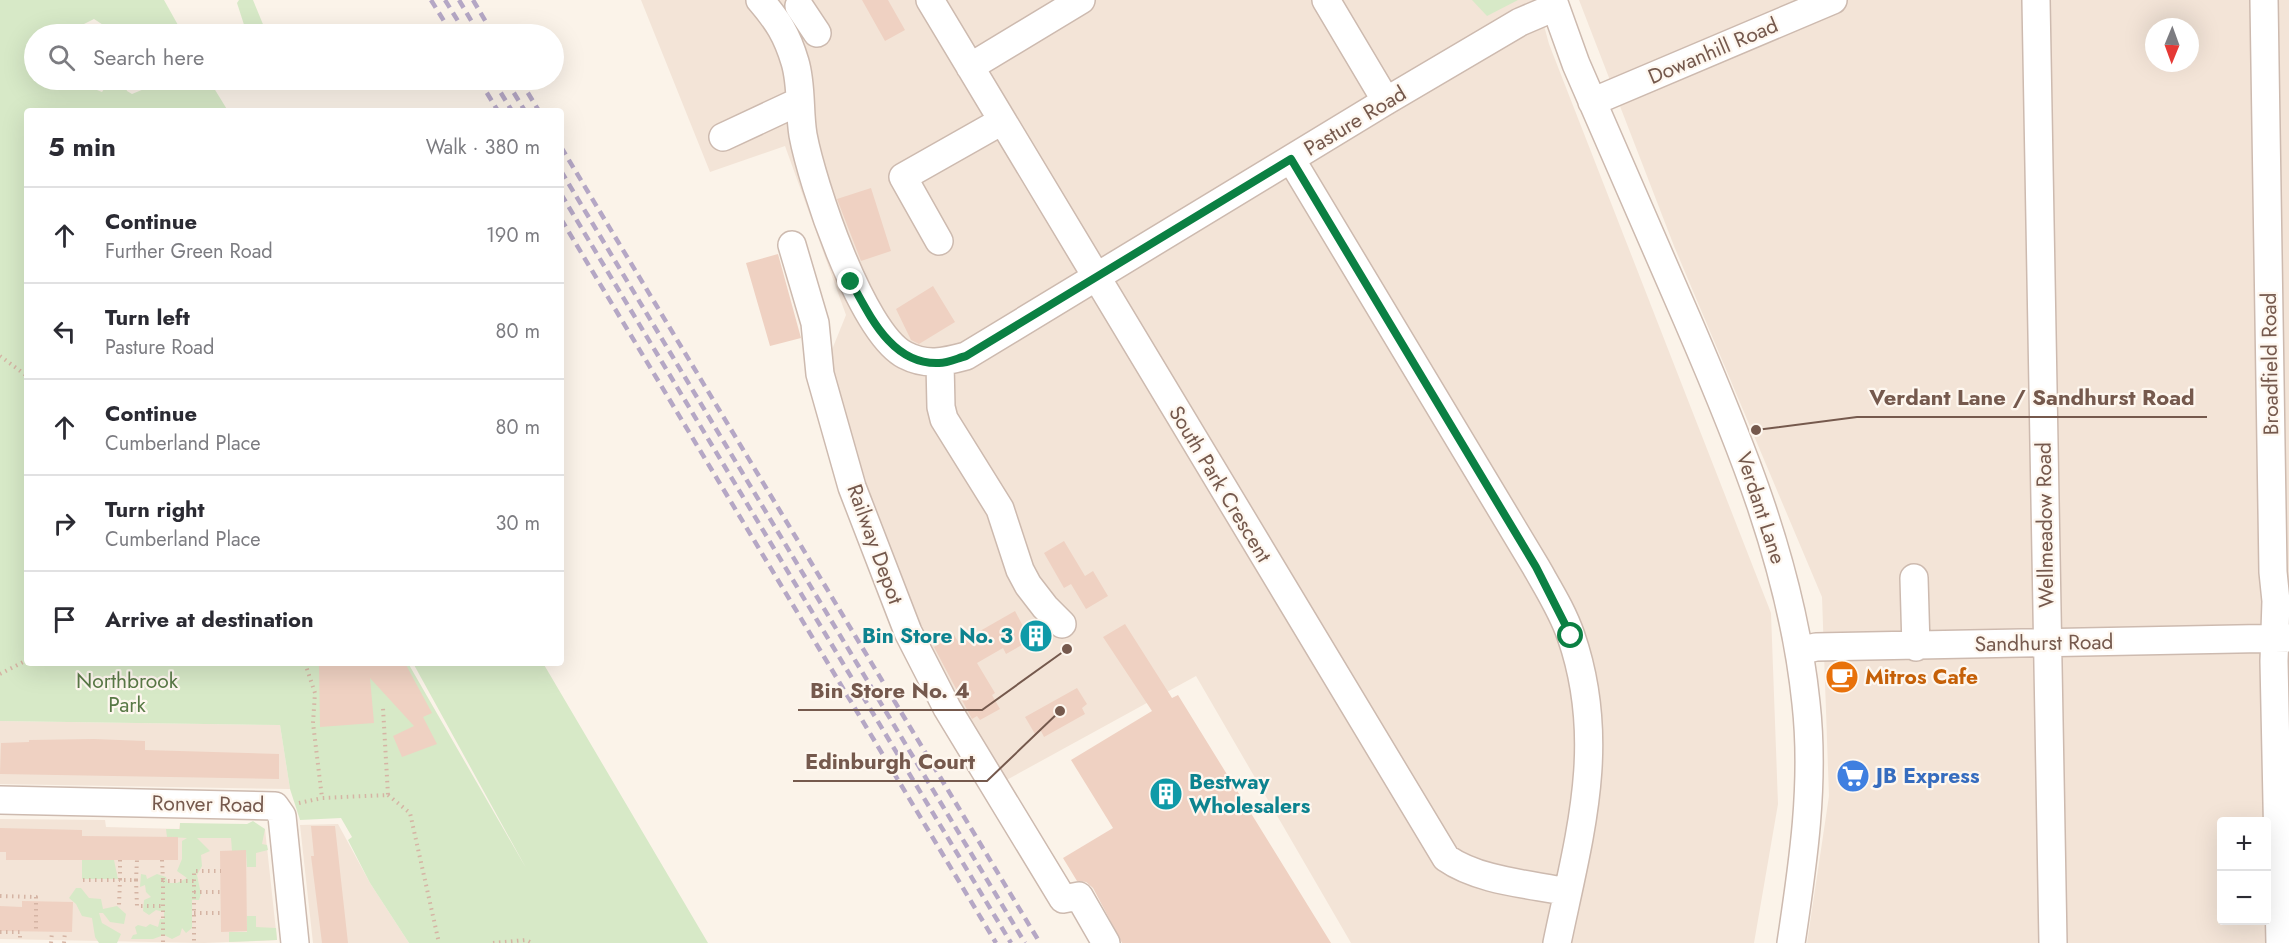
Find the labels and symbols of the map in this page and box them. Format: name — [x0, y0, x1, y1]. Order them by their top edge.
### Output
street label: Dowanhill Road — [1643, 10, 1783, 92]
north arrow — [2145, 18, 2199, 72]
street label: Pasture Road — [1298, 79, 1412, 163]
route end — [837, 268, 863, 294]
street label: Broadfield Road — [2254, 292, 2286, 436]
callout: Verdant Lane / Sandhurst Road — [1857, 377, 2207, 417]
text: Verdant Lane / Sandhurst Road — [1868, 381, 2195, 413]
street label: South Park Crescent — [1161, 400, 1279, 568]
street label: Wellmeadow Road — [2029, 442, 2061, 608]
street label: Verdant Lane — [1729, 448, 1793, 568]
street label: Railway Depot — [839, 480, 911, 608]
building icon: Bin Store No. 3 — [1018, 618, 1054, 654]
place label: Bin Store No. 3 — [862, 621, 1013, 651]
route start — [1557, 622, 1583, 648]
street label: Sandhurst Road — [1974, 627, 2114, 659]
cafe icon: Mitros Cafe — [1824, 659, 1860, 695]
place label: Mitros Cafe — [1865, 662, 1978, 692]
park label: Northbrook Park — [76, 666, 179, 720]
callout: Bin Store No. 4 — [798, 670, 982, 710]
text: Bin Store No. 4 — [810, 674, 970, 706]
callout: Edinburgh Court — [793, 741, 987, 781]
text: Edinburgh Court — [805, 745, 975, 777]
supermarket icon: JB Express — [1835, 758, 1871, 794]
place label: JB Express — [1872, 761, 1980, 791]
place label: Bestway Wholesalers — [1189, 767, 1311, 821]
building icon: Bestway Wholesalers — [1148, 776, 1184, 812]
street label: Ronver Road — [151, 788, 265, 820]

